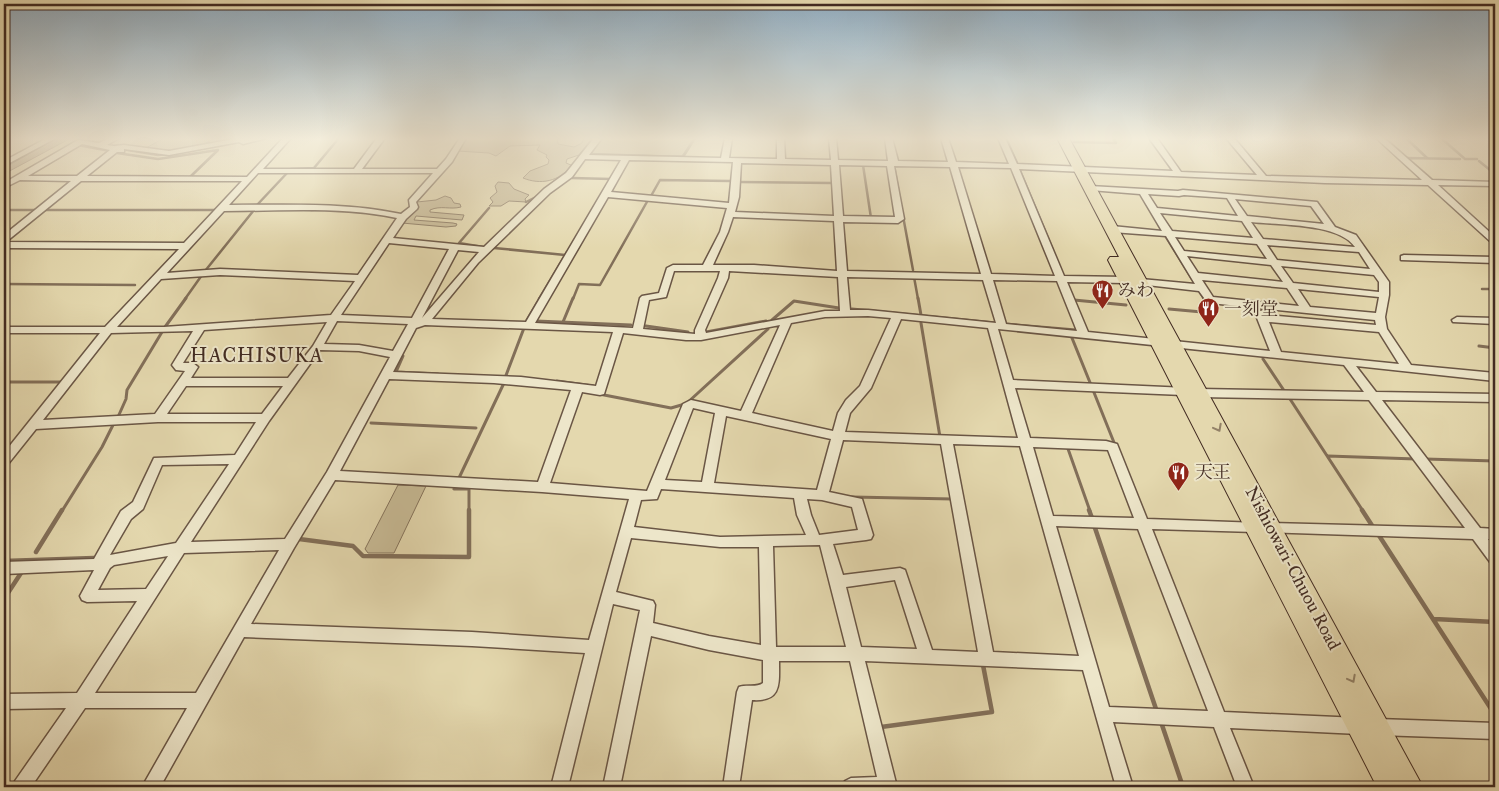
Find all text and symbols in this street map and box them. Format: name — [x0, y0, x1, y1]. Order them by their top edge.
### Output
restaurant icon: みわ — [1090, 278, 1114, 309]
place label: みわ — [1118, 279, 1154, 301]
restaurant icon: 一刻堂 — [1196, 297, 1220, 328]
place label: 一刻堂 — [1224, 298, 1278, 320]
district label: HACHISUKA — [190, 343, 324, 367]
one-way arrow — [1212, 422, 1222, 431]
restaurant icon: 天王 — [1167, 460, 1191, 491]
place label: 天王 — [1195, 461, 1231, 483]
street label: Nishiowari-Chuou Road — [1241, 483, 1345, 653]
one-way arrow — [1346, 674, 1356, 683]

